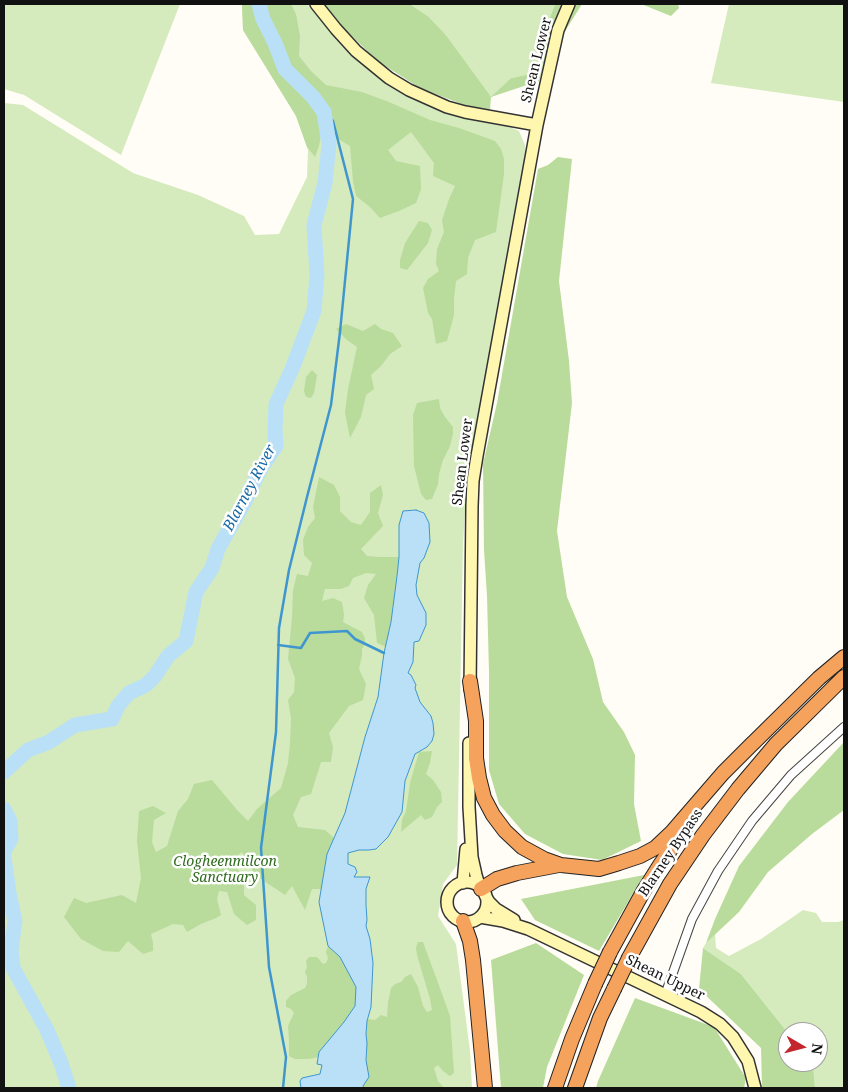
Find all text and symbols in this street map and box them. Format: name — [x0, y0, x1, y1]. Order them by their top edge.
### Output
street label: Shean Lower — [518, 16, 556, 104]
street label: Shean Lower — [449, 418, 477, 506]
water label: Blarney River — [220, 442, 280, 534]
street label: Blarney Bypass — [636, 806, 706, 900]
park label: Clogheenmilcon Sanctuary — [173, 854, 277, 886]
street label: Shean Upper — [623, 952, 707, 1004]
north arrow — [778, 1022, 828, 1072]
text: N — [807, 1042, 828, 1056]

